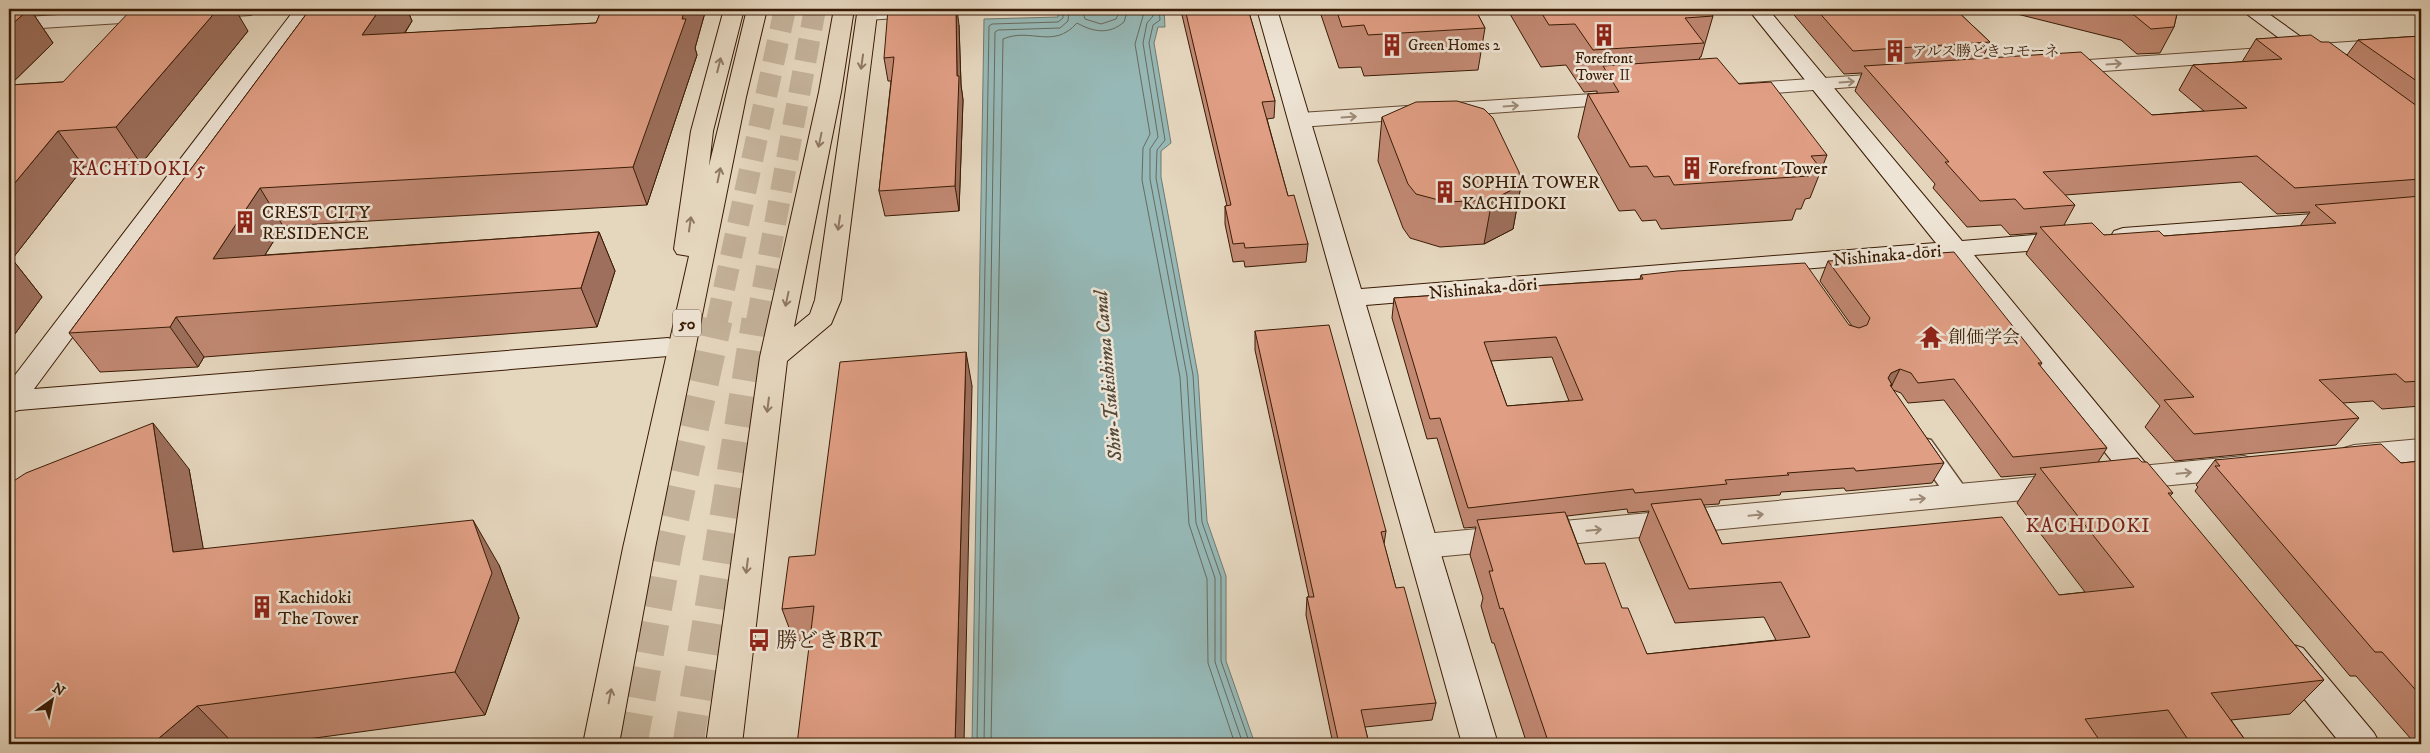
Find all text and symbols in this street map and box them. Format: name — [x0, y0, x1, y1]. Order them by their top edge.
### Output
building icon: Forefront Tower Ⅱ — [1591, 22, 1617, 48]
building icon: Green Homes 2 — [1379, 32, 1405, 58]
place label: Green Homes 2 — [1408, 36, 1501, 55]
building icon: アルス勝どきコモーネ — [1882, 38, 1908, 64]
place label: アルス勝どきコモーネ — [1912, 42, 2060, 61]
place label: Forefront Tower Ⅱ — [1575, 49, 1633, 85]
one-way arrow — [856, 54, 866, 70]
one-way arrow — [715, 57, 724, 73]
one-way arrow — [2106, 59, 2122, 69]
one-way arrow — [1839, 78, 1855, 87]
one-way arrow — [1502, 101, 1518, 110]
one-way arrow — [1340, 112, 1356, 122]
one-way arrow — [815, 131, 824, 147]
building icon: Forefront Tower — [1679, 155, 1705, 181]
district label: KACHIDOKI 5 — [72, 158, 206, 181]
place label: Forefront Tower — [1708, 158, 1828, 180]
one-way arrow — [715, 167, 724, 183]
place label: SOPHIA TOWER KACHIDOKI — [1462, 172, 1600, 215]
building icon: SOPHIA TOWER KACHIDOKI — [1432, 179, 1458, 205]
place label: CREST CITY RESIDENCE — [262, 202, 371, 245]
building icon: CREST CITY RESIDENCE — [232, 209, 258, 235]
one-way arrow — [833, 215, 843, 231]
one-way arrow — [685, 217, 695, 233]
street label: Nishinaka-dōri — [1832, 240, 1942, 272]
street label: Nishinaka-dōri — [1428, 273, 1538, 305]
water label: Shin-Tsukishima Canal — [1089, 288, 1127, 463]
one-way arrow — [781, 290, 791, 306]
road number: 50 — [673, 309, 701, 336]
temple icon: 創価学会 — [1918, 324, 1944, 350]
place label: 創価学会 — [1948, 327, 2020, 349]
one-way arrow — [763, 397, 773, 413]
one-way arrow — [2176, 468, 2192, 478]
one-way arrow — [1910, 494, 1926, 504]
one-way arrow — [1748, 510, 1764, 519]
district label: KACHIDOKI — [2025, 514, 2151, 539]
one-way arrow — [1586, 525, 1602, 535]
one-way arrow — [742, 558, 752, 574]
place label: Kachidoki The Tower — [278, 587, 359, 630]
building icon: Kachidoki The Tower — [249, 594, 275, 620]
bus stop icon: 勝どきBRT — [746, 627, 772, 653]
place label: 勝どきBRT — [776, 628, 882, 654]
north arrow — [28, 676, 78, 726]
text: N — [49, 679, 69, 701]
one-way arrow — [606, 689, 616, 705]

